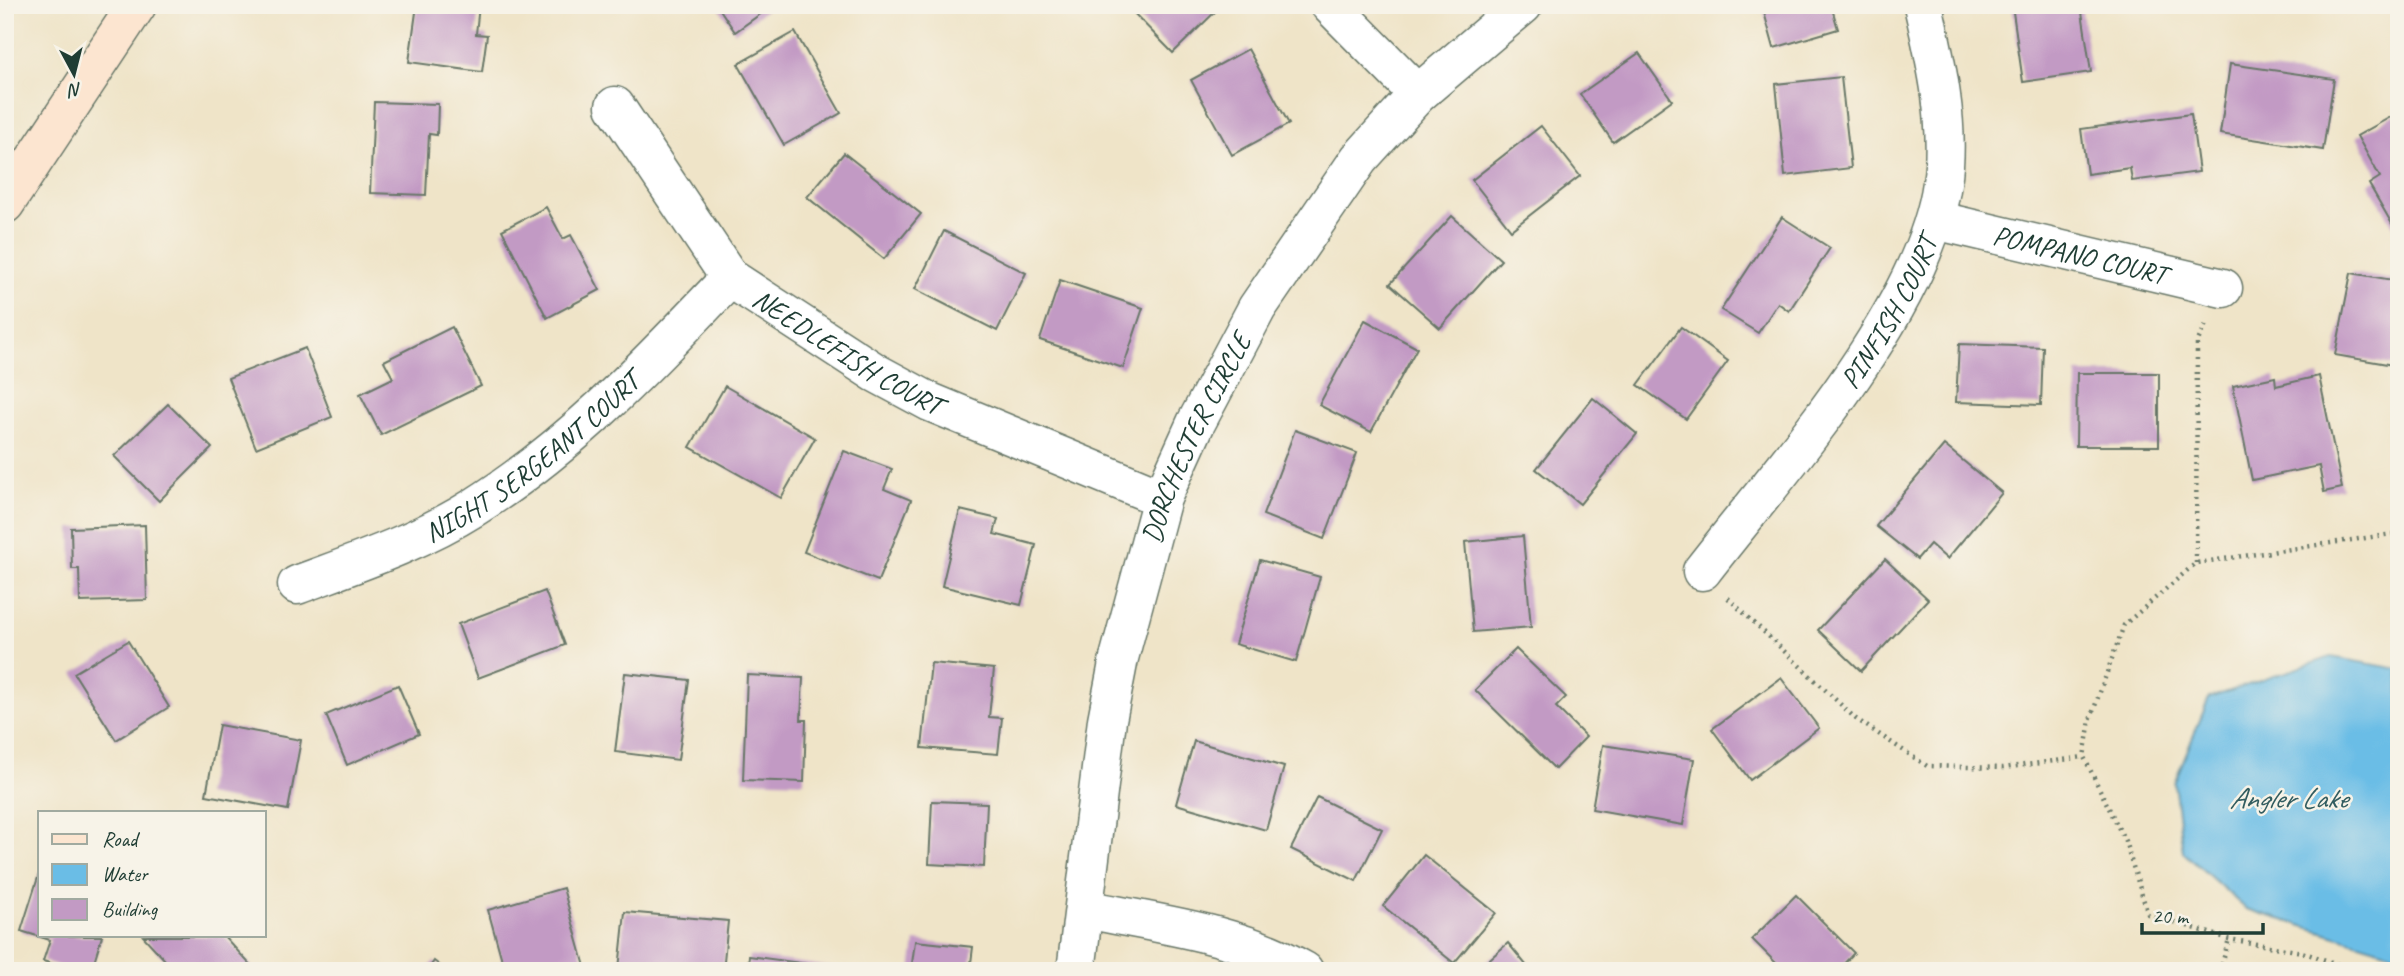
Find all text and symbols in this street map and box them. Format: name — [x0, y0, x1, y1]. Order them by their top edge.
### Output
north arrow — [38, 38, 108, 108]
text: N — [65, 77, 83, 103]
street label: POMPANO COURT — [1990, 217, 2176, 294]
street label: PINFISH COURT — [1832, 225, 1947, 395]
street label: NEEDLEFISH COURT — [746, 281, 954, 426]
street label: DORCHESTER CIRCLE — [1134, 324, 1260, 547]
street label: NIGHT SERGEANT COURT — [419, 359, 652, 550]
water label: Angler Lake — [2229, 779, 2351, 817]
legend — [38, 811, 266, 937]
text: Road — [102, 826, 141, 852]
text: Water — [102, 861, 149, 887]
scale bar — [2142, 892, 2262, 936]
text: Building — [102, 896, 159, 922]
text: 20 m — [2152, 903, 2190, 929]

